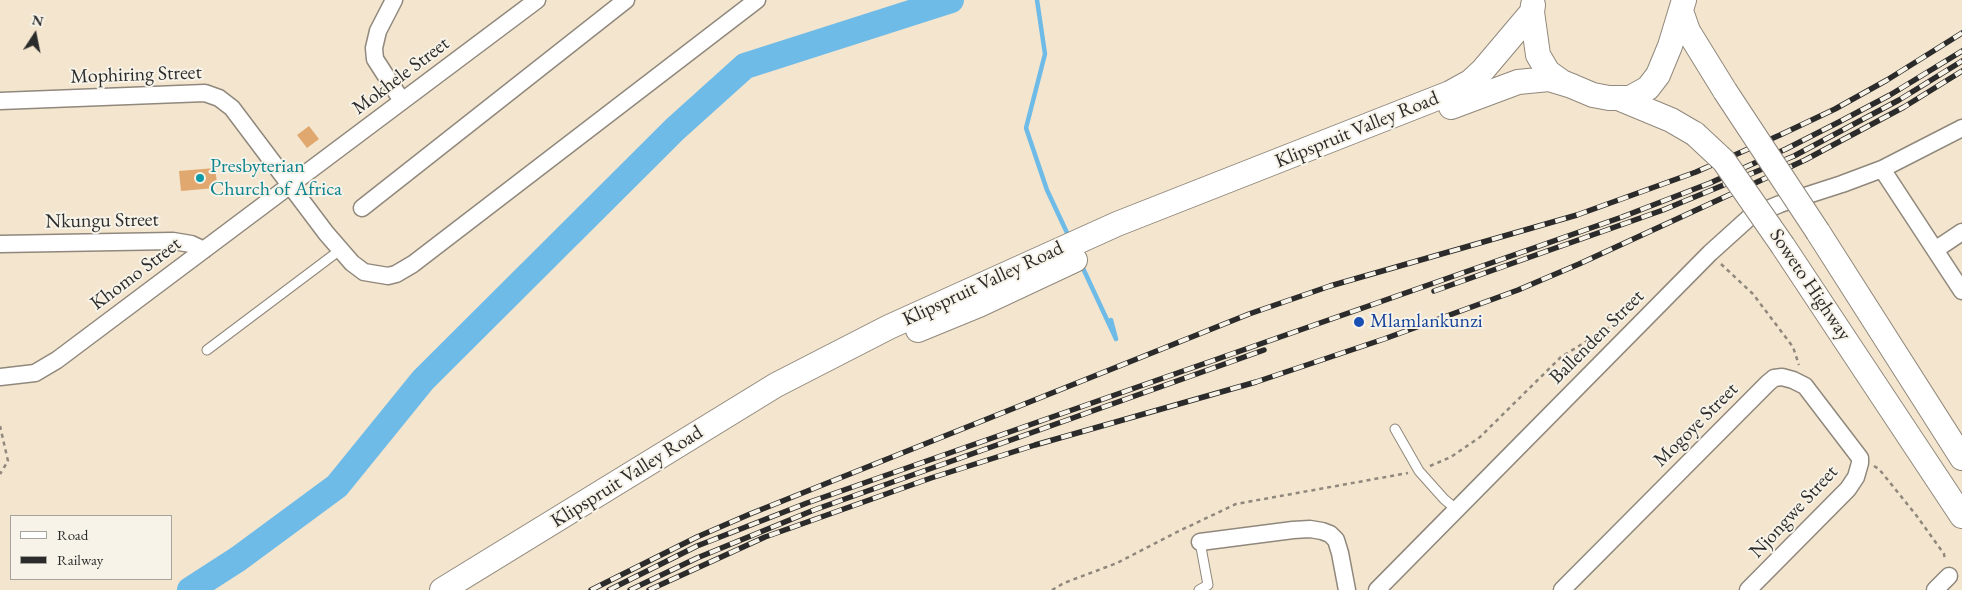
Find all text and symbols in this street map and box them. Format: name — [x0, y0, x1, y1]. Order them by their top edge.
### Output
north arrow — [10, 10, 60, 60]
text: N — [31, 10, 45, 30]
street label: Mokhele Street — [348, 32, 454, 120]
street label: Mophiring Street — [70, 61, 202, 89]
street label: Klipspruit Valley Road — [1272, 86, 1442, 174]
place label: Presbyterian Church of Africa — [210, 155, 342, 202]
marker: Presbyterian Church of Africa — [194, 172, 206, 184]
street label: Nkungu Street — [45, 208, 159, 234]
street label: Soweto Highway — [1764, 225, 1856, 345]
street label: Khomo Street — [86, 232, 186, 316]
street label: Klipspruit Valley Road — [899, 236, 1067, 332]
street label: Ballenden Street — [1545, 285, 1649, 389]
place label: Mlamlankunzi — [1370, 310, 1483, 334]
marker: Mlamlankunzi — [1352, 315, 1366, 329]
street label: Mogoye Street — [1649, 378, 1743, 472]
street label: Klipspruit Valley Road — [547, 421, 707, 533]
street label: Njongwe Street — [1745, 460, 1843, 564]
legend — [10, 515, 172, 580]
text: Road — [57, 525, 88, 544]
text: Railway — [57, 550, 103, 569]

